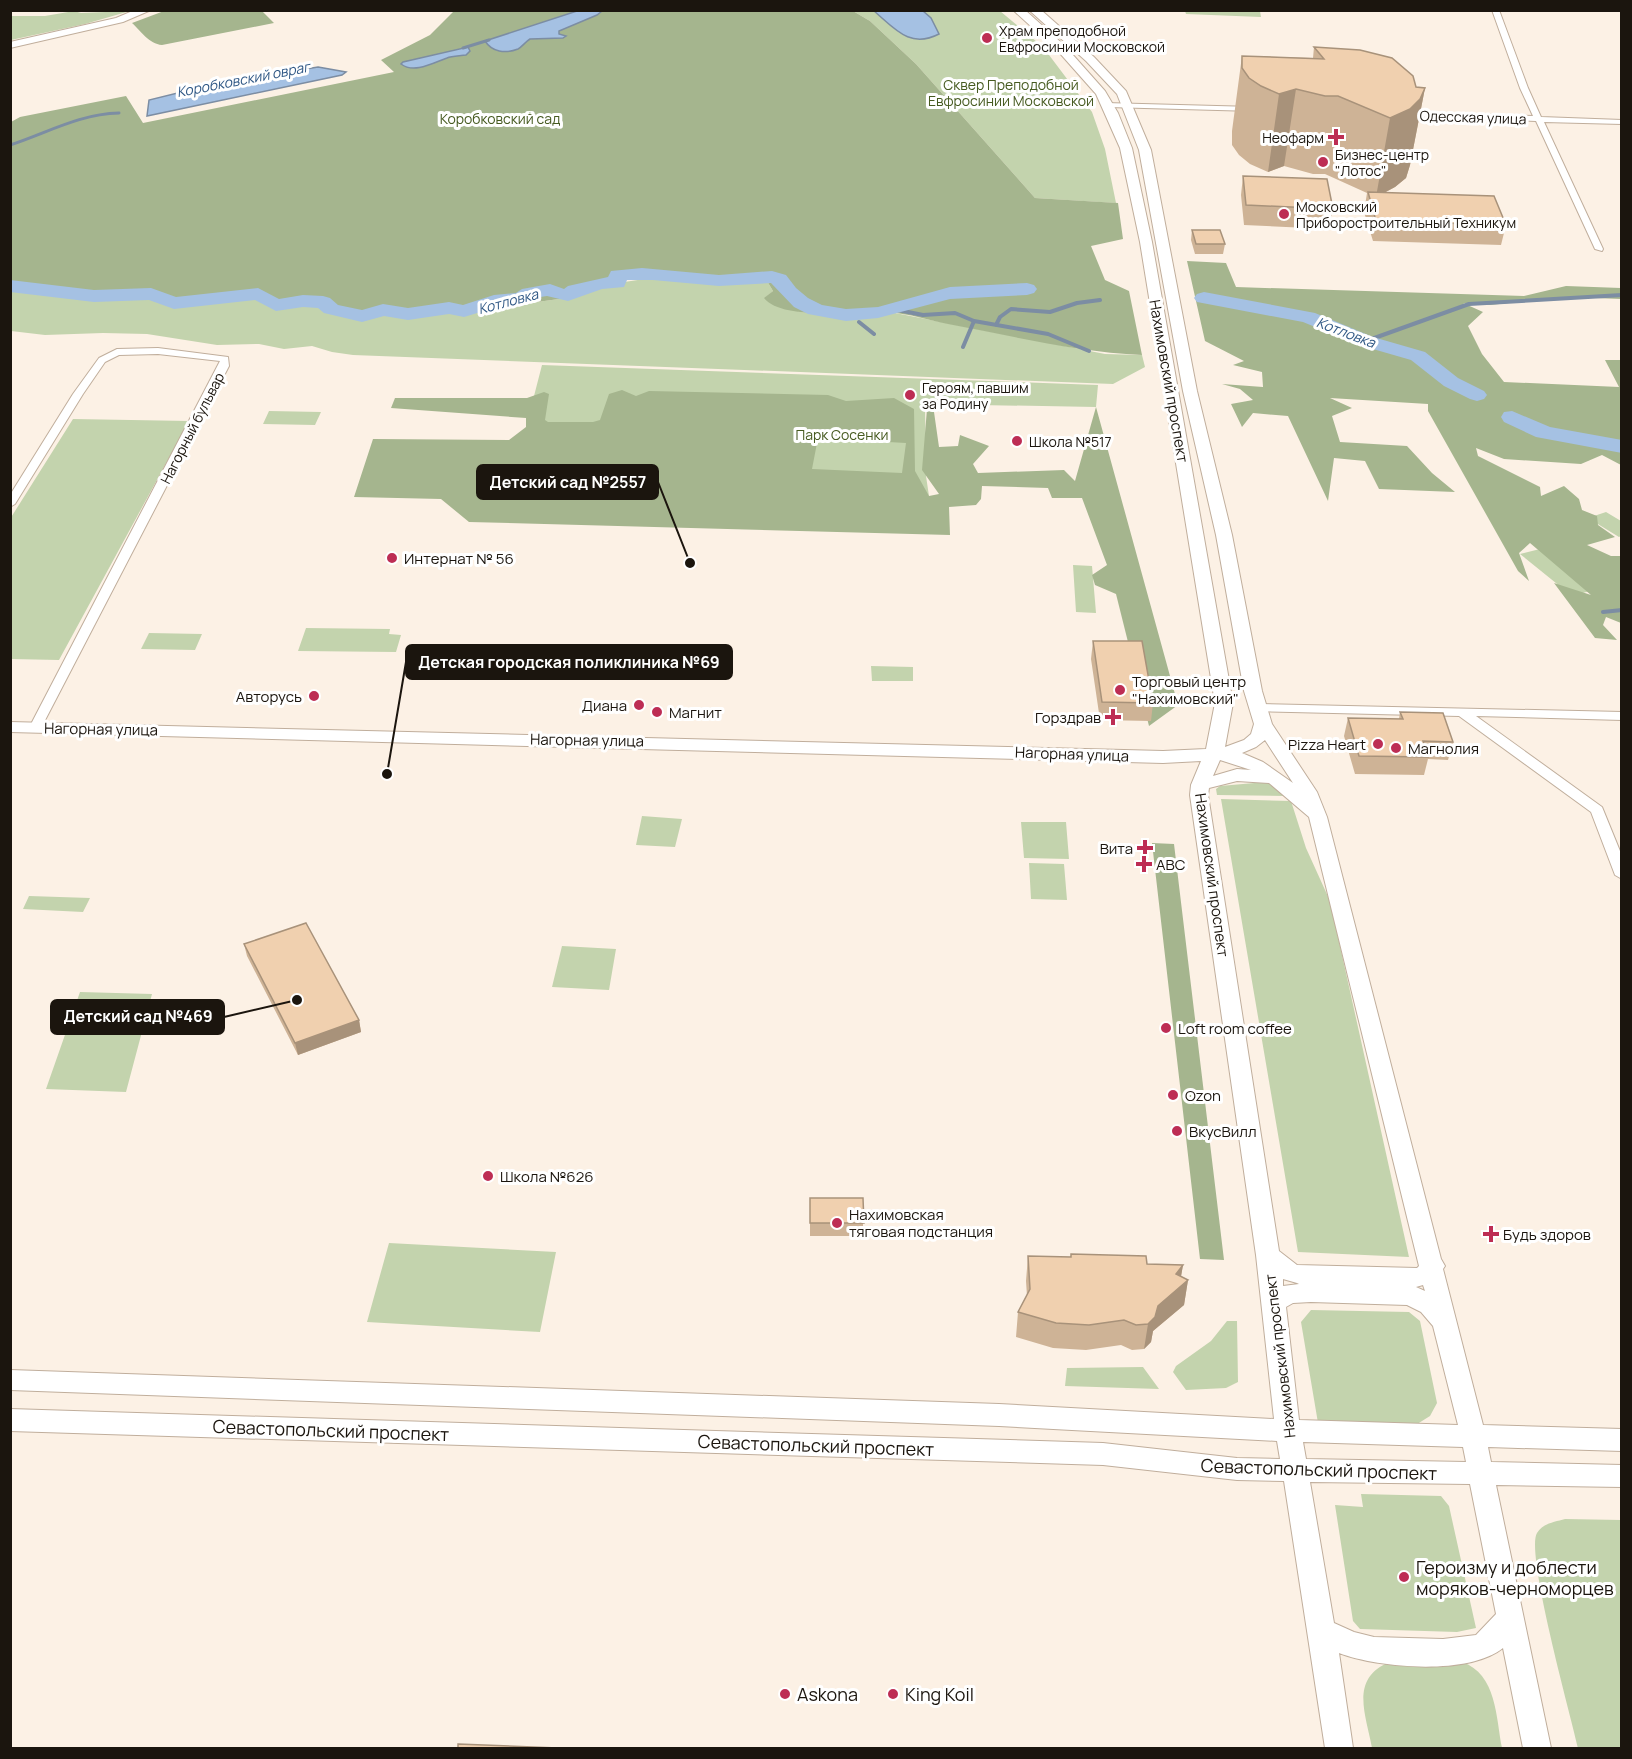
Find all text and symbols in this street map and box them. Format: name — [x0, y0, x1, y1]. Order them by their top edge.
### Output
place label: Храм преподобной Евфросинии Московской — [999, 21, 1165, 56]
marker: Храм преподобной Евфросинии Московской — [980, 31, 994, 45]
water label: Коробковский овраг — [175, 56, 314, 101]
park label: Сквер Преподобной Евфросинии Московской — [928, 75, 1094, 110]
street label: Одесская улица — [1419, 106, 1527, 128]
park label: Коробковский сад — [440, 109, 560, 128]
place label: Неофарм — [1262, 128, 1324, 147]
marker: Неофарм — [1329, 130, 1343, 144]
place label: Бизнес-центр "Лотос" — [1335, 145, 1429, 180]
marker: Бизнес-центр "Лотос" — [1316, 155, 1330, 169]
place label: Московский Приборостроительный Техникум — [1296, 197, 1516, 232]
marker: Московский Приборостроительный Техникум — [1277, 207, 1291, 221]
water label: Котловка — [476, 284, 541, 318]
street label: Нахимовский проспект — [1144, 298, 1194, 464]
water label: Котловка — [1314, 312, 1379, 352]
street label: Нагорный бульвар — [156, 369, 228, 487]
place label: Героям, павшим за Родину — [922, 378, 1029, 413]
marker: Героям, павшим за Родину — [903, 388, 917, 402]
park label: Парк Сосенки — [796, 425, 888, 444]
place label: Школа №517 — [1029, 432, 1111, 451]
marker: Школа №517 — [1010, 434, 1024, 448]
callout: Детский сад №2557 — [477, 465, 658, 499]
text: Детский сад №2557 — [490, 471, 646, 493]
place label: Интернат № 56 — [404, 548, 514, 569]
marker: Интернат № 56 — [385, 551, 399, 565]
callout: Детская городская поликлиника №69 — [406, 645, 732, 679]
text: Детская городская поликлиника №69 — [418, 651, 720, 673]
place label: Торговый центр "Нахимовский" — [1132, 671, 1246, 709]
marker: Торговый центр "Нахимовский" — [1113, 683, 1127, 697]
place label: Авторусь — [236, 686, 302, 707]
marker: Авторусь — [307, 689, 321, 703]
place label: Диана — [582, 695, 627, 716]
marker: Диана — [632, 698, 646, 712]
place label: Магнит — [669, 702, 722, 723]
marker: Магнит — [650, 705, 664, 719]
place label: Горздрав — [1035, 707, 1101, 728]
marker: Горздрав — [1106, 710, 1120, 724]
street label: Нагорная улица — [44, 718, 158, 740]
street label: Нагорная улица — [530, 729, 644, 751]
place label: Pizza Heart — [1288, 734, 1366, 755]
marker: Pizza Heart — [1371, 737, 1385, 751]
place label: Магнолия — [1408, 738, 1479, 759]
marker: Магнолия — [1389, 741, 1403, 755]
street label: Нагорная улица — [1015, 742, 1129, 766]
street label: Нахимовский проспект — [1190, 792, 1234, 959]
place label: Вита — [1100, 838, 1133, 859]
marker: Вита — [1138, 841, 1152, 855]
place label: ABC — [1156, 854, 1186, 875]
marker: ABC — [1137, 857, 1151, 871]
callout: Детский сад №469 — [51, 1000, 224, 1034]
text: Детский сад №469 — [63, 1005, 213, 1027]
place label: Loft room coffee — [1178, 1018, 1292, 1039]
marker: Loft room coffee — [1159, 1021, 1173, 1035]
place label: Ozon — [1185, 1085, 1221, 1106]
marker: Ozon — [1166, 1088, 1180, 1102]
place label: ВкусВилл — [1189, 1121, 1257, 1142]
marker: ВкусВилл — [1170, 1124, 1184, 1138]
place label: Школа №626 — [500, 1166, 594, 1187]
marker: Школа №626 — [481, 1169, 495, 1183]
place label: Нахимовская тяговая подстанция — [849, 1204, 993, 1242]
marker: Нахимовская тяговая подстанция — [830, 1216, 844, 1230]
place label: Будь здоров — [1503, 1224, 1591, 1245]
marker: Будь здоров — [1484, 1227, 1498, 1241]
street label: Нахимовский проспект — [1259, 1272, 1300, 1439]
street label: Севастопольский проспект — [212, 1414, 450, 1446]
street label: Севастопольский проспект — [697, 1429, 935, 1461]
street label: Севастопольский проспект — [1200, 1453, 1438, 1485]
place label: Героизму и доблести моряков-черноморцев — [1416, 1555, 1614, 1600]
marker: Героизму и доблести моряков-черноморцев — [1397, 1570, 1411, 1584]
place label: Askona — [797, 1682, 858, 1706]
place label: King Koil — [905, 1682, 974, 1706]
marker: Askona — [778, 1687, 792, 1701]
marker: King Koil — [886, 1687, 900, 1701]

